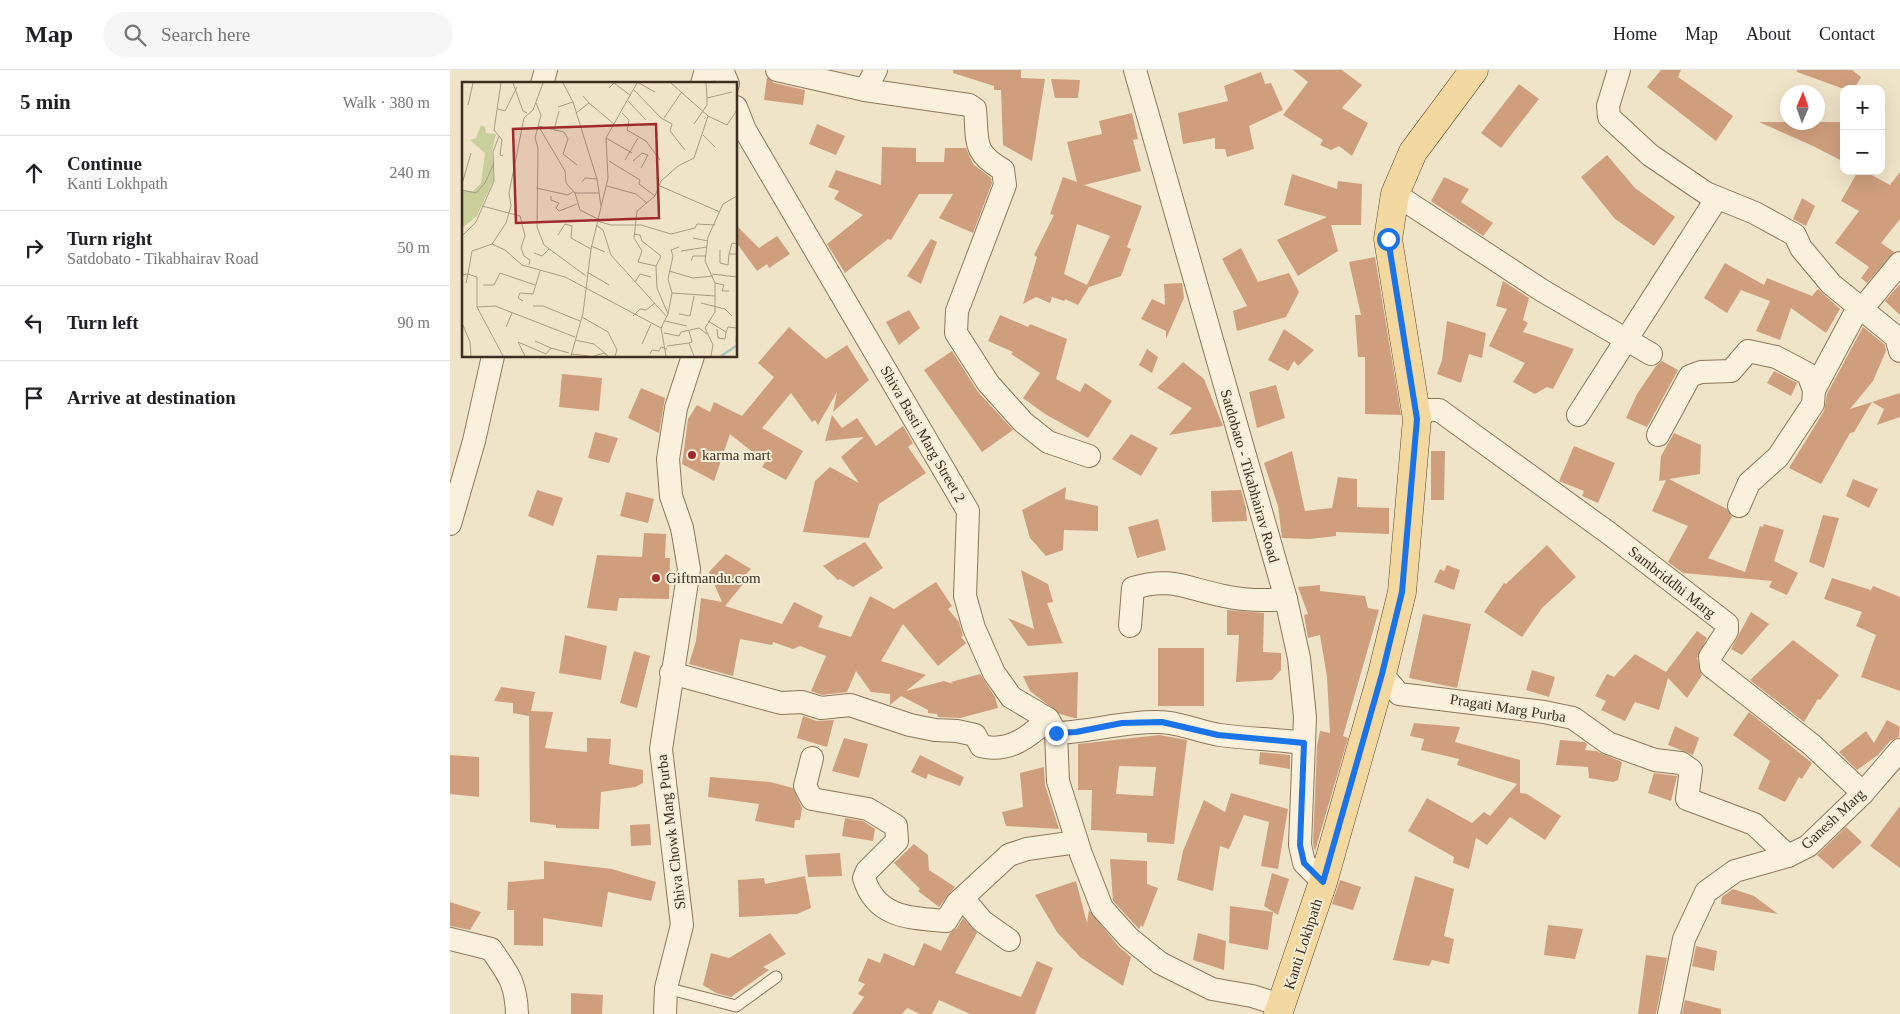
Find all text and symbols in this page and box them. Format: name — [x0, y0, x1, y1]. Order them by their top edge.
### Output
search box — [103, 12, 453, 57]
text: Map — [25, 21, 73, 47]
icon: search — [121, 21, 149, 49]
text: Search here — [161, 24, 250, 45]
text: Home — [1613, 24, 1657, 44]
text: Map — [1685, 24, 1718, 44]
text: About — [1746, 24, 1791, 44]
text: Contact — [1819, 24, 1875, 44]
inset map — [462, 82, 738, 358]
north arrow — [1780, 85, 1825, 130]
map controls — [1840, 85, 1885, 175]
button: + — [1840, 85, 1885, 130]
text: 5 min — [20, 90, 71, 114]
text: Walk · 380 m — [343, 94, 430, 111]
button: − — [1840, 130, 1885, 175]
text: Continue — [67, 153, 142, 174]
icon: ahead — [20, 159, 48, 187]
text: 240 m — [390, 164, 430, 181]
text: Kanti Lokhpath — [67, 175, 168, 192]
text: Turn right — [67, 228, 152, 249]
route start — [1377, 228, 1400, 251]
icon: right — [20, 234, 48, 262]
text: 50 m — [398, 239, 430, 256]
text: Satdobato - Tikabhairav Road — [67, 250, 259, 267]
icon: left — [20, 309, 48, 337]
text: Turn left — [67, 312, 139, 333]
text: 90 m — [398, 314, 430, 331]
street label: Shiva Basti Marg Street 2 — [877, 363, 969, 505]
icon: arrive — [20, 384, 48, 412]
text: Arrive at destination — [67, 387, 236, 408]
street label: Satdobato - Tikabhairav Road — [1218, 387, 1283, 565]
place label: karma mart — [702, 447, 772, 463]
marker: karma mart — [686, 449, 698, 461]
street label: Sambriddhi Marg — [1625, 543, 1719, 621]
place label: Giftmandu.com — [666, 570, 761, 586]
marker: Giftmandu.com — [650, 572, 662, 584]
street label: Pragati Marg Purba — [1449, 691, 1567, 725]
route end — [1045, 722, 1068, 745]
street label: Shiva Chowk Marg Purba — [654, 753, 688, 910]
street label: Ganesh Marg — [1798, 785, 1868, 852]
street label: Kanti Lokhpath — [1281, 896, 1325, 991]

